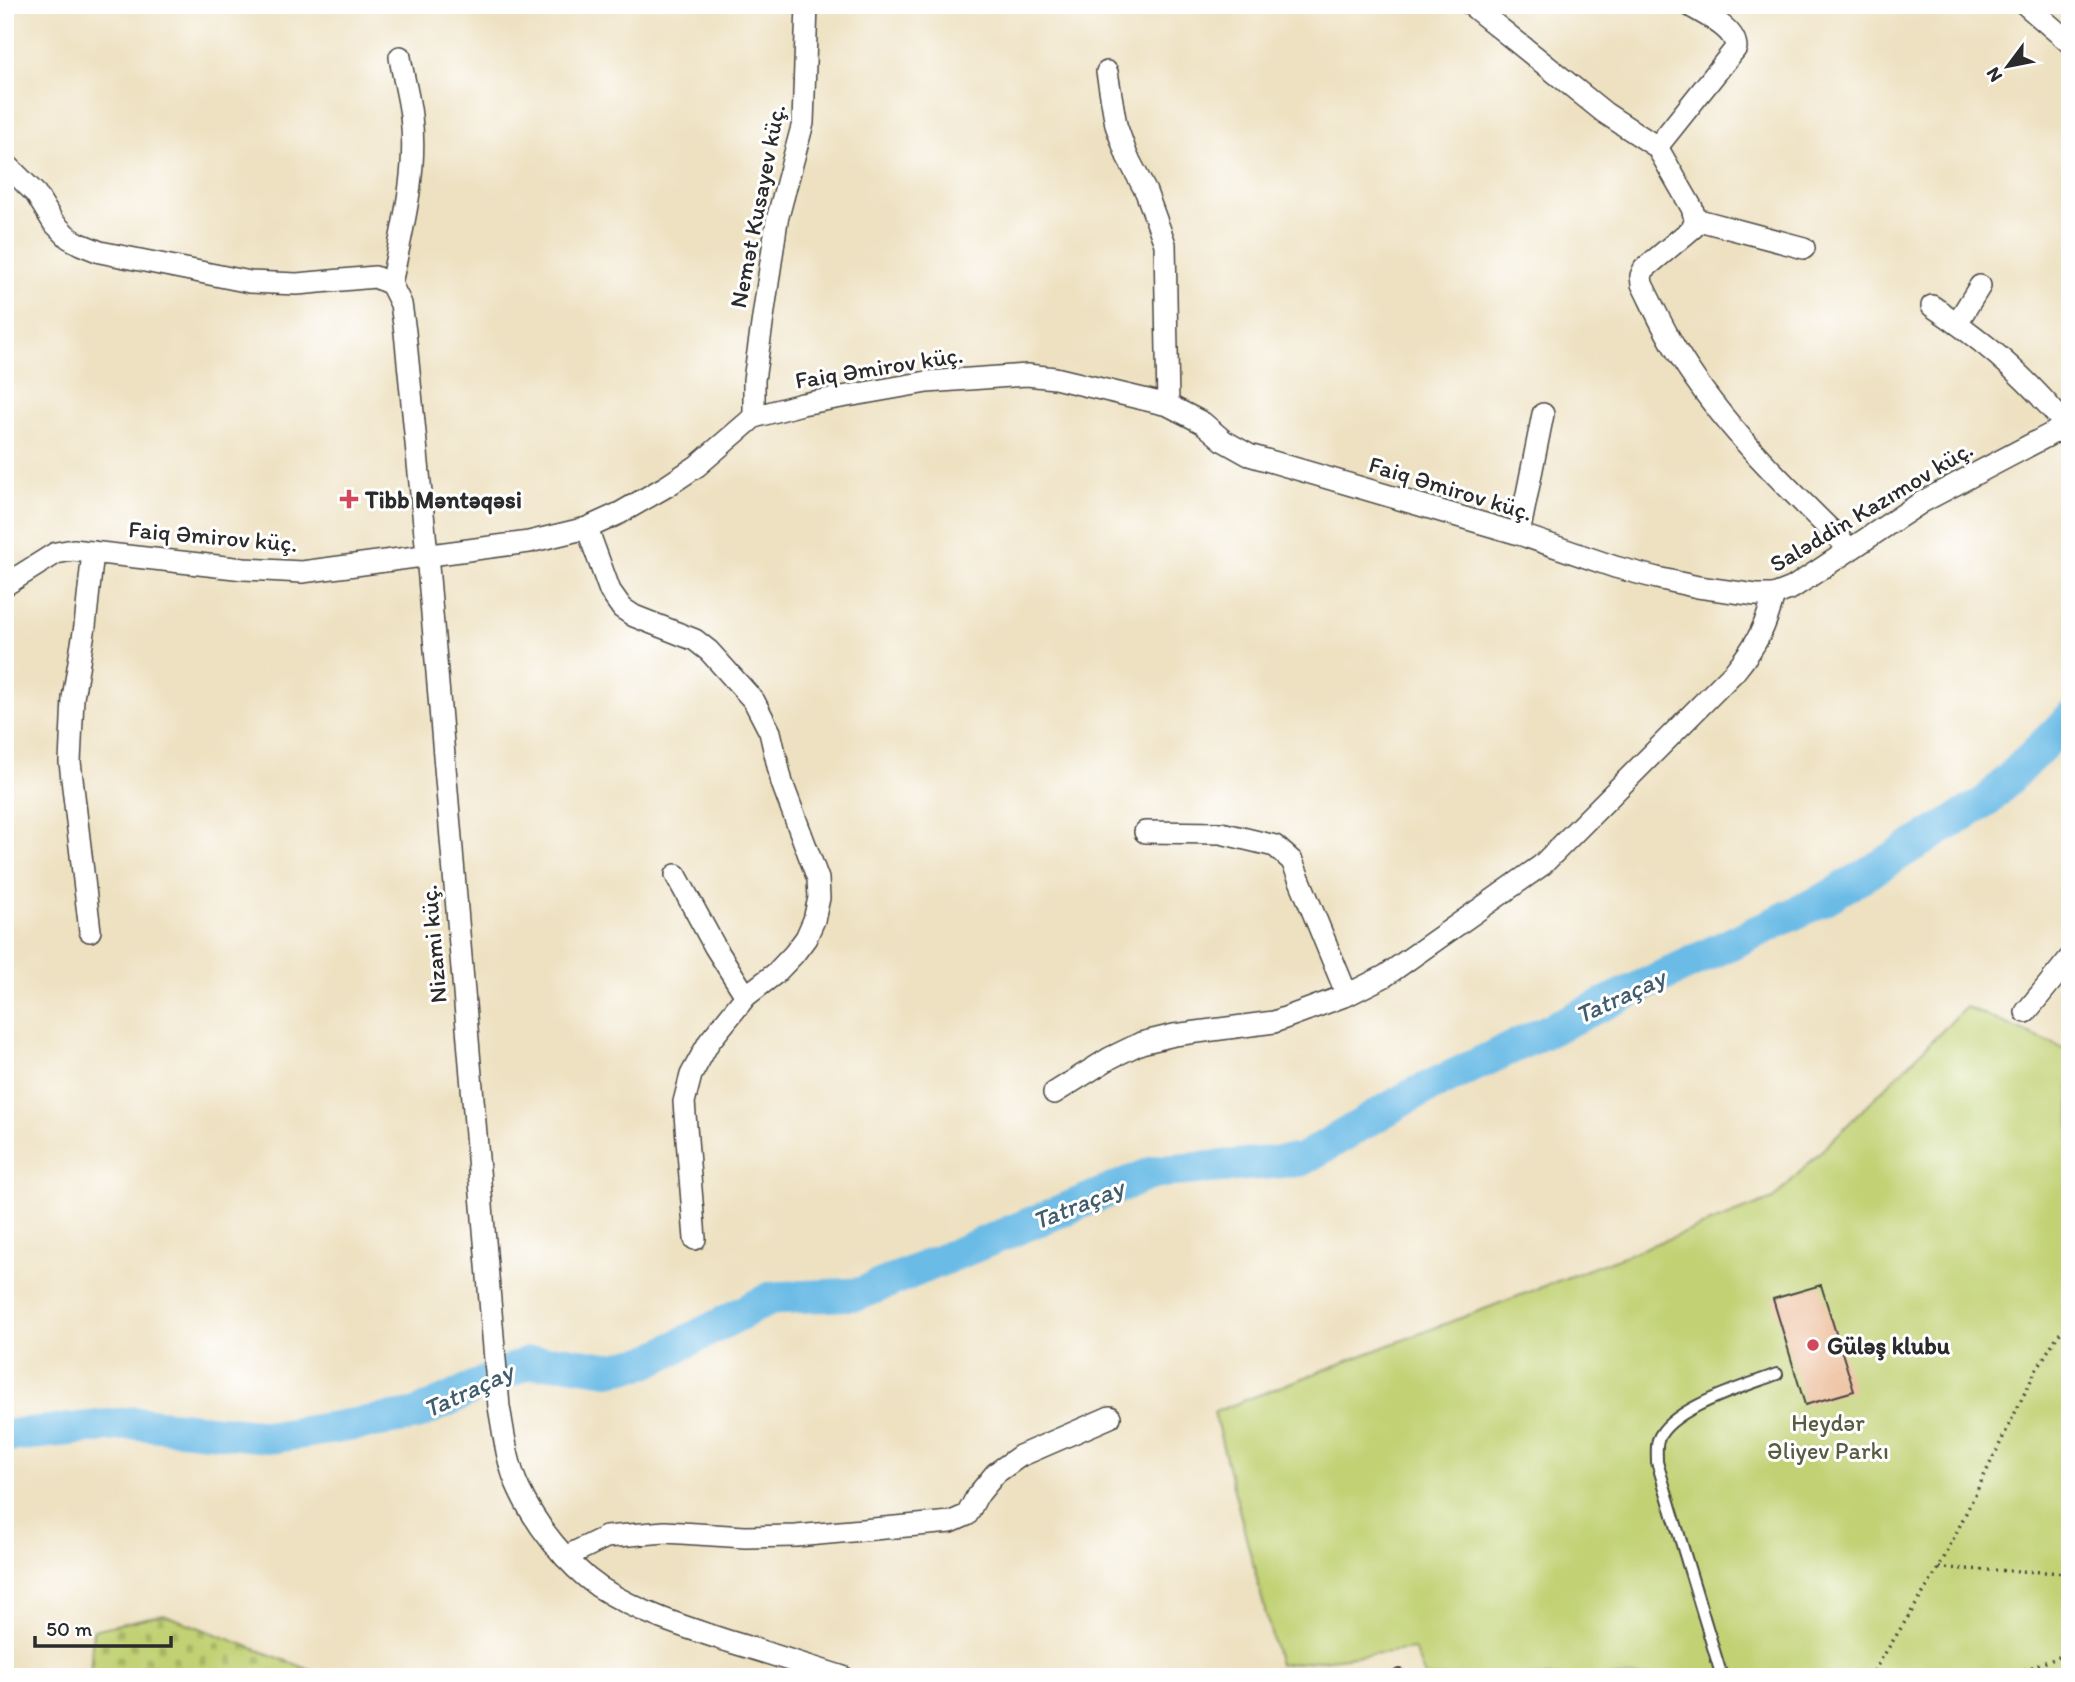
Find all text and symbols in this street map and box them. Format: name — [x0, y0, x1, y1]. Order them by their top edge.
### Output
north arrow — [1974, 32, 2044, 102]
text: N — [1981, 63, 2007, 86]
street label: Nemət Kusayev küç. — [723, 102, 791, 310]
street label: Faiq Əmirov küç. — [793, 339, 965, 395]
street label: Saləddin Kazımov küç. — [1764, 434, 1978, 578]
street label: Faiq Əmirov küç. — [1366, 449, 1536, 527]
place label: Tibb Məntəqəsi — [364, 485, 522, 515]
marker: Tibb Məntəqəsi — [339, 489, 359, 509]
street label: Faiq Əmirov küç. — [127, 514, 299, 558]
street label: Nizami küç. — [413, 883, 453, 1005]
water label: Tatraçay — [1570, 960, 1673, 1031]
water label: Tatraçay — [1028, 1170, 1131, 1237]
place label: Güləş klubu — [1827, 1331, 1951, 1361]
marker: Güləş klubu — [1805, 1337, 1821, 1353]
water label: Tatraçay — [418, 1354, 521, 1425]
park label: Heydər Əliyev Parkı — [1767, 1408, 1889, 1465]
scale bar — [35, 1605, 172, 1649]
text: 50 m — [46, 1616, 93, 1641]

